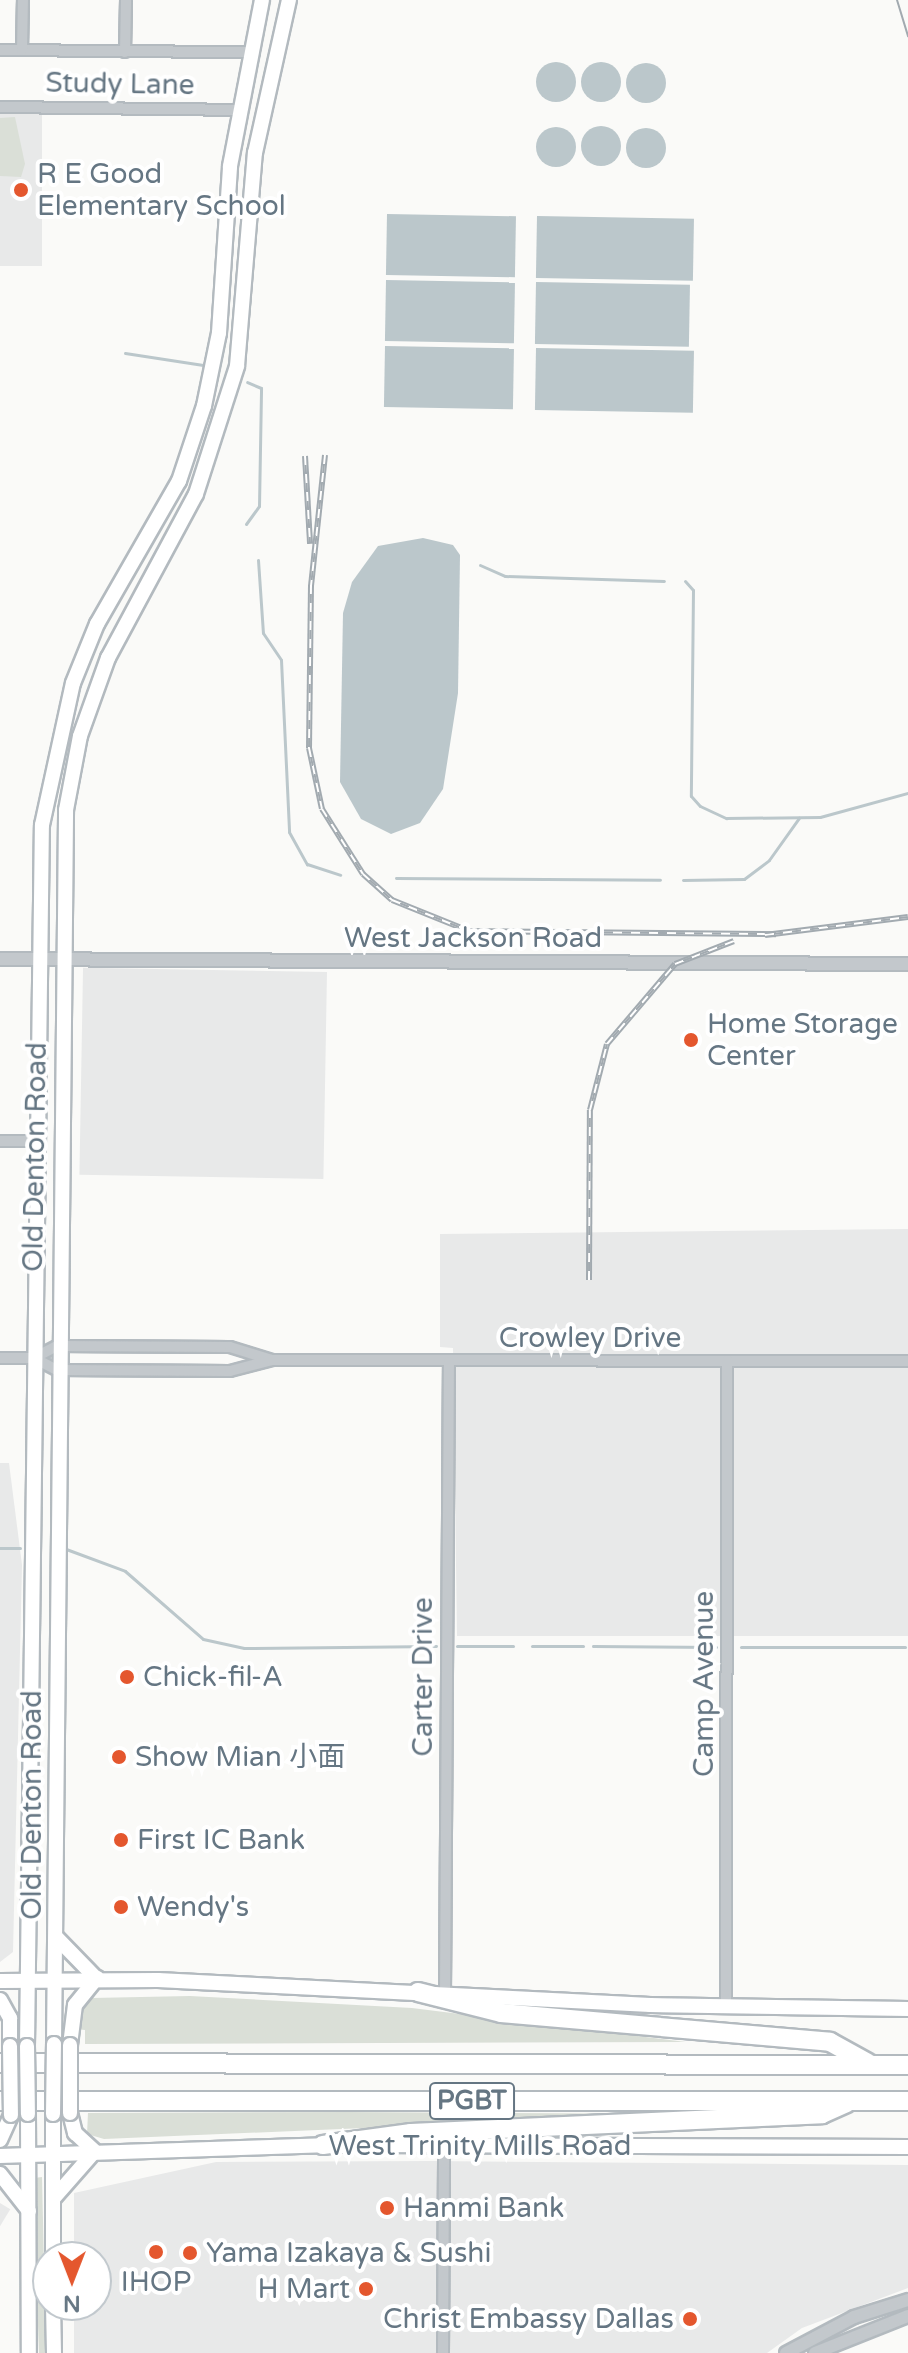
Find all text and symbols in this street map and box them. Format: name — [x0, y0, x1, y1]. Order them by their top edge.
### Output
street label: Study Lane — [45, 66, 195, 102]
place label: R E Good Elementary School — [37, 157, 286, 223]
marker: R E Good Elementary School — [12, 181, 30, 199]
street label: West Jackson Road — [344, 921, 602, 955]
place label: Home Storage Center — [707, 1007, 898, 1073]
marker: Home Storage Center — [682, 1031, 700, 1049]
street label: Old Denton Road — [16, 1042, 54, 1272]
street label: Crowley Drive — [499, 1321, 681, 1355]
street label: Camp Avenue — [687, 1591, 721, 1777]
street label: Carter Drive — [406, 1597, 440, 1757]
place label: Chick-fil-A — [143, 1660, 283, 1694]
marker: Chick-fil-A — [118, 1668, 136, 1686]
street label: Old Denton Road — [15, 1690, 49, 1920]
place label: Show Mian 小面 — [135, 1740, 345, 1774]
marker: Show Mian 小面 — [110, 1748, 128, 1766]
place label: First IC Bank — [137, 1823, 305, 1857]
marker: First IC Bank — [112, 1831, 130, 1849]
place label: Wendy's — [137, 1890, 249, 1924]
marker: Wendy's — [112, 1898, 130, 1916]
road number: PGBT — [428, 2079, 516, 2123]
street label: West Trinity Mills Road — [329, 2129, 631, 2163]
place label: Hanmi Bank — [403, 2191, 564, 2225]
marker: Hanmi Bank — [378, 2199, 396, 2217]
place label: Yama Izakaya & Sushi — [206, 2236, 491, 2270]
north arrow — [32, 2241, 112, 2321]
marker: IHOP — [147, 2243, 165, 2261]
marker: Yama Izakaya & Sushi — [181, 2244, 199, 2262]
place label: IHOP — [121, 2265, 191, 2299]
place label: H Mart — [257, 2272, 350, 2306]
marker: H Mart — [357, 2280, 375, 2298]
text: N — [63, 2290, 81, 2316]
place label: Christ Embassy Dallas — [383, 2302, 674, 2336]
marker: Christ Embassy Dallas — [681, 2310, 699, 2328]

